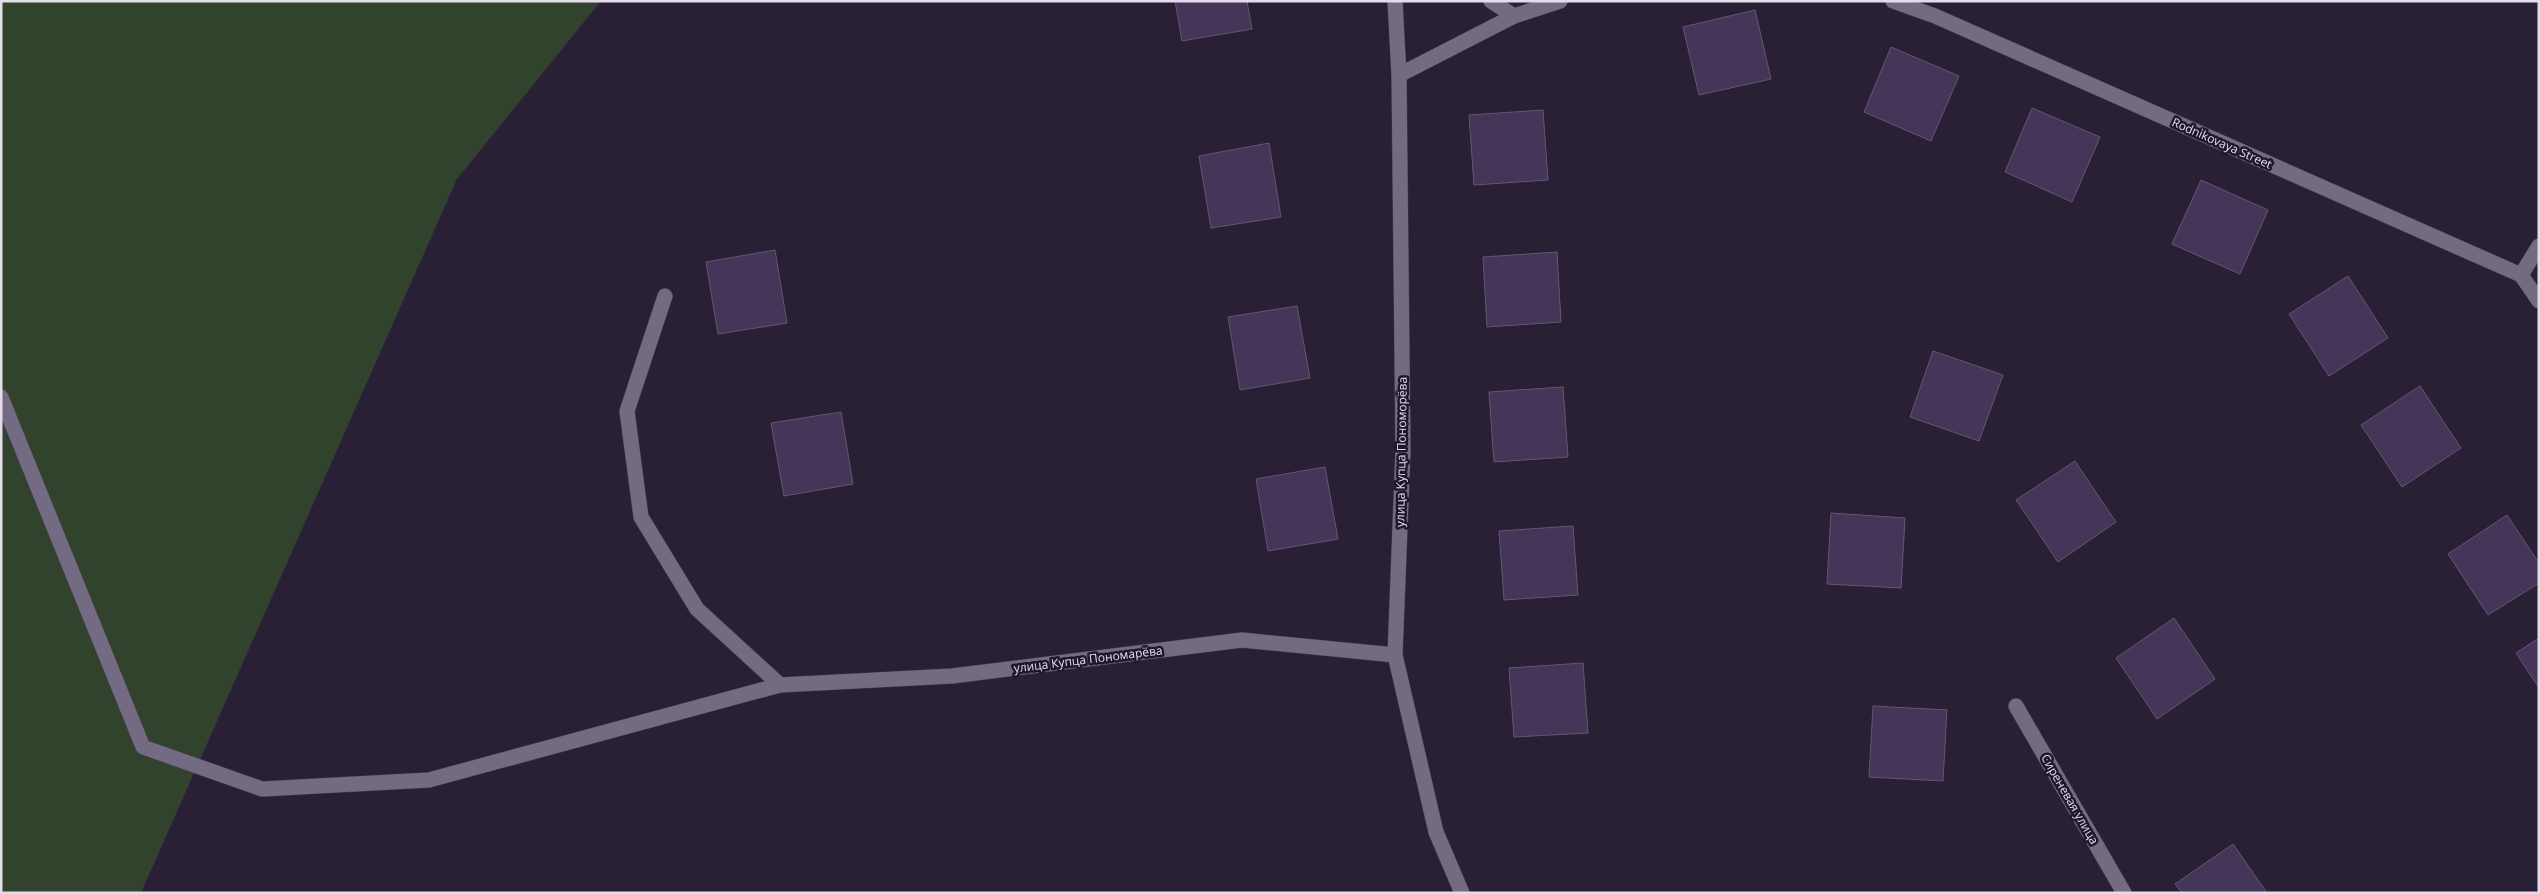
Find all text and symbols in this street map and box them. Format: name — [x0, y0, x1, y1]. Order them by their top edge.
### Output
street label: Rodnikovaya Street — [2169, 113, 2275, 173]
street label: улица Купца Пономорёва — [1391, 377, 1411, 527]
street label: улица Купца Пономарёва — [1013, 641, 1163, 677]
street label: Сиреневая улица — [2037, 751, 2103, 847]

